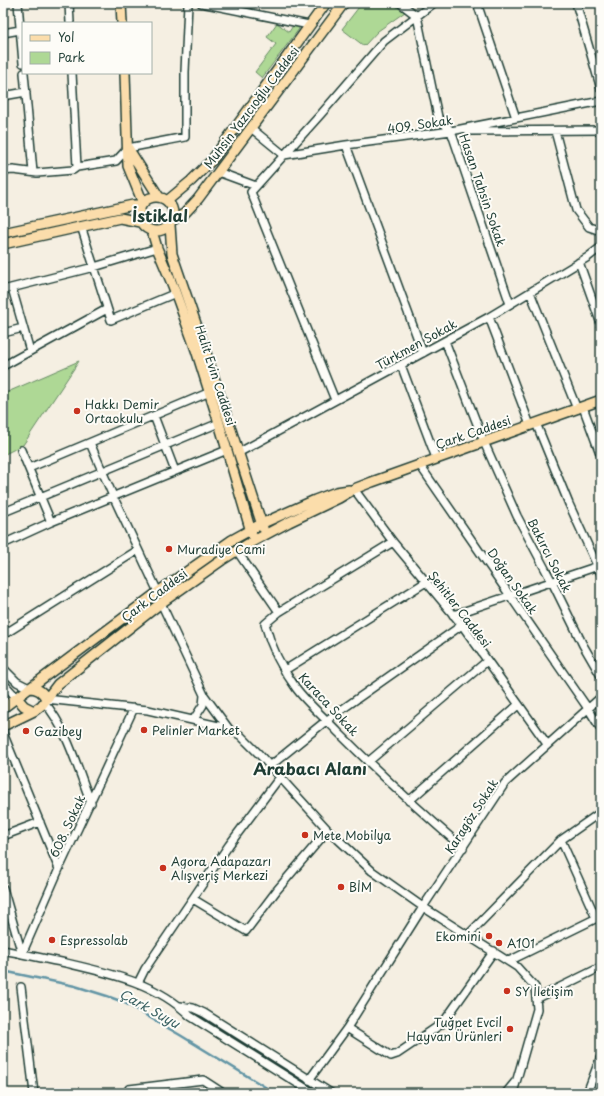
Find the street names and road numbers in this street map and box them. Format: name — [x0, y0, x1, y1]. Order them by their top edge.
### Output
street label: Muhsin Yazıcıoğlu Caddesi — [199, 42, 303, 172]
street label: 409. Sokak — [386, 110, 454, 138]
street label: Hasan Tahsin Sokak — [455, 131, 511, 249]
street label: Türkmen Sokak — [372, 314, 460, 374]
street label: Halit Evin Caddesi — [191, 322, 241, 428]
street label: Çark Caddesi — [433, 411, 513, 453]
street label: Bakırcı Sokak — [523, 515, 577, 596]
street label: Doğan Sokak — [483, 544, 543, 618]
street label: Çark Caddesi — [117, 564, 191, 626]
street label: Şehitler Caddesi — [424, 567, 496, 651]
street label: Karaca Sokak — [295, 668, 363, 740]
street label: Karagöz Sokak — [440, 775, 502, 857]
street label: 608. Sokak — [45, 792, 89, 860]

